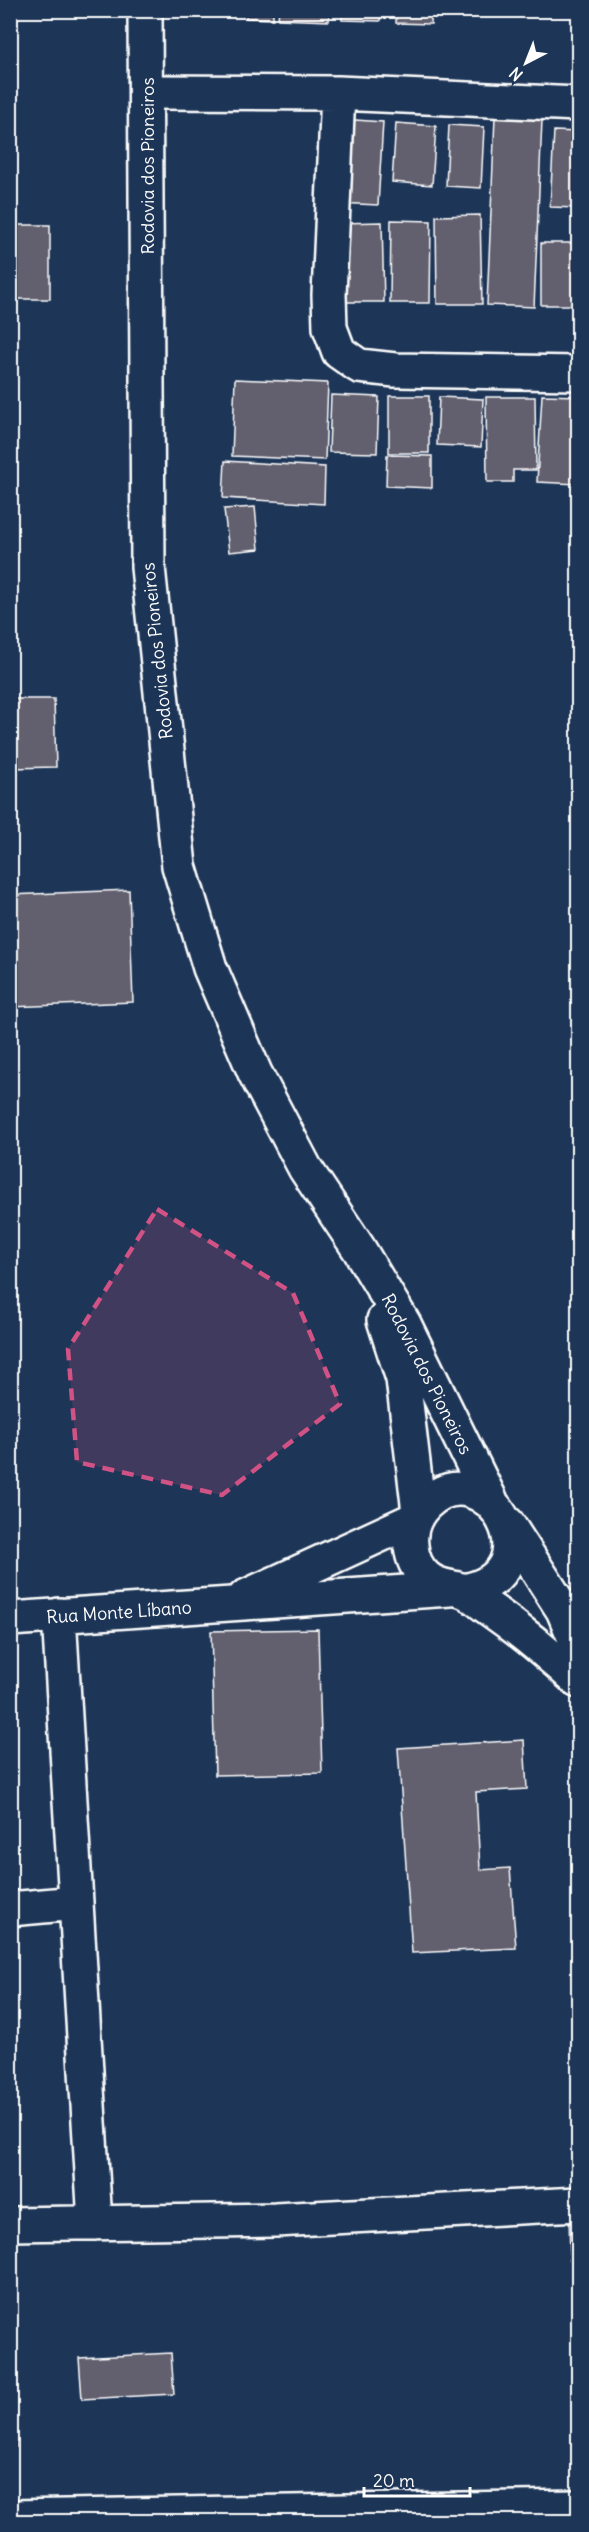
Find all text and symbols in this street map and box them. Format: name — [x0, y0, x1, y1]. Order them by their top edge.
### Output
north arrow — [496, 33, 556, 93]
text: N — [505, 63, 527, 85]
street label: Rodovia dos Pioneiros — [136, 77, 159, 255]
street label: Rodovia dos Pioneiros — [136, 562, 178, 740]
street label: Rodovia dos Pioneiros — [377, 1290, 477, 1458]
street label: Rua Monte Líbano — [46, 1595, 192, 1629]
scale bar — [364, 2460, 470, 2498]
text: 20 m — [373, 2469, 415, 2492]

